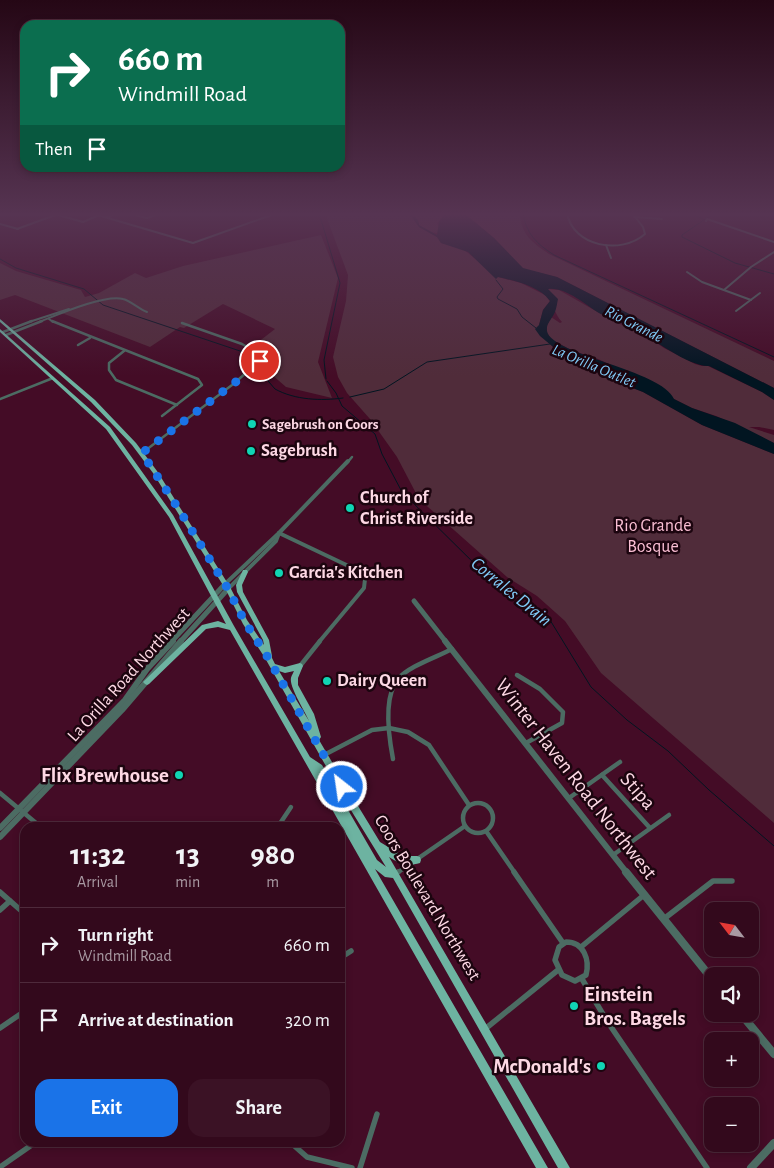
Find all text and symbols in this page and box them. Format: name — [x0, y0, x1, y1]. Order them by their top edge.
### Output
icon: right — [35, 40, 100, 105]
text: 660 m — [118, 42, 204, 77]
text: Windmill Road — [118, 83, 247, 105]
icon: arrive — [83, 135, 111, 163]
text: Then — [35, 140, 73, 159]
water label: Rio Grande — [603, 303, 665, 345]
pin — [239, 340, 281, 382]
water label: La Orilla Outlet — [550, 341, 639, 391]
icon: arrive — [246, 347, 274, 375]
place label: Sagebrush on Coors — [262, 417, 379, 432]
marker: Sagebrush on Coors — [246, 418, 258, 430]
place label: Sagebrush — [261, 442, 337, 460]
marker: Sagebrush — [245, 445, 257, 457]
place label: Church of Christ Riverside — [360, 489, 473, 528]
marker: Church of Christ Riverside — [344, 502, 356, 514]
park label: Rio Grande Bosque — [614, 517, 692, 556]
water label: Corrales Drain — [467, 554, 555, 630]
place label: Garcia's Kitchen — [289, 564, 403, 582]
marker: Garcia's Kitchen — [273, 567, 285, 579]
street label: La Orilla Road Northwest — [64, 604, 194, 745]
place label: Dairy Queen — [337, 672, 427, 690]
marker: Dairy Queen — [321, 675, 333, 687]
street label: Winter Haven Road Northwest — [491, 675, 661, 883]
position arrow — [315, 760, 367, 812]
place label: Flix Brewhouse — [41, 765, 169, 786]
street label: Stipa — [616, 768, 660, 814]
marker: Flix Brewhouse — [173, 769, 185, 781]
street label: Coors Boulevard Northwest — [370, 812, 484, 984]
text: 11:32 — [70, 840, 125, 870]
text: 13 — [176, 840, 200, 870]
text: 980 — [250, 840, 295, 870]
text: Arrival — [77, 874, 118, 890]
text: min — [175, 874, 200, 890]
text: m — [266, 874, 279, 890]
north arrow — [704, 902, 759, 958]
map controls — [704, 902, 759, 1152]
text: Turn right — [78, 926, 153, 945]
icon: right — [35, 931, 63, 959]
text: 660 m — [284, 936, 330, 955]
text: Windmill Road — [78, 948, 172, 964]
button: sound — [704, 967, 759, 1022]
place label: Einstein Bros. Bagels — [584, 984, 686, 1029]
marker: Einstein Bros. Bagels — [568, 1000, 580, 1012]
icon: arrive — [35, 1006, 63, 1034]
text: Arrive at destination — [78, 1011, 234, 1030]
text: 320 m — [285, 1011, 330, 1030]
button: + — [704, 1032, 759, 1087]
place label: McDonald's — [493, 1056, 591, 1077]
marker: McDonald's — [595, 1060, 607, 1072]
button: Exit — [35, 1079, 178, 1137]
button: Share — [188, 1079, 330, 1137]
button: − — [704, 1097, 759, 1152]

